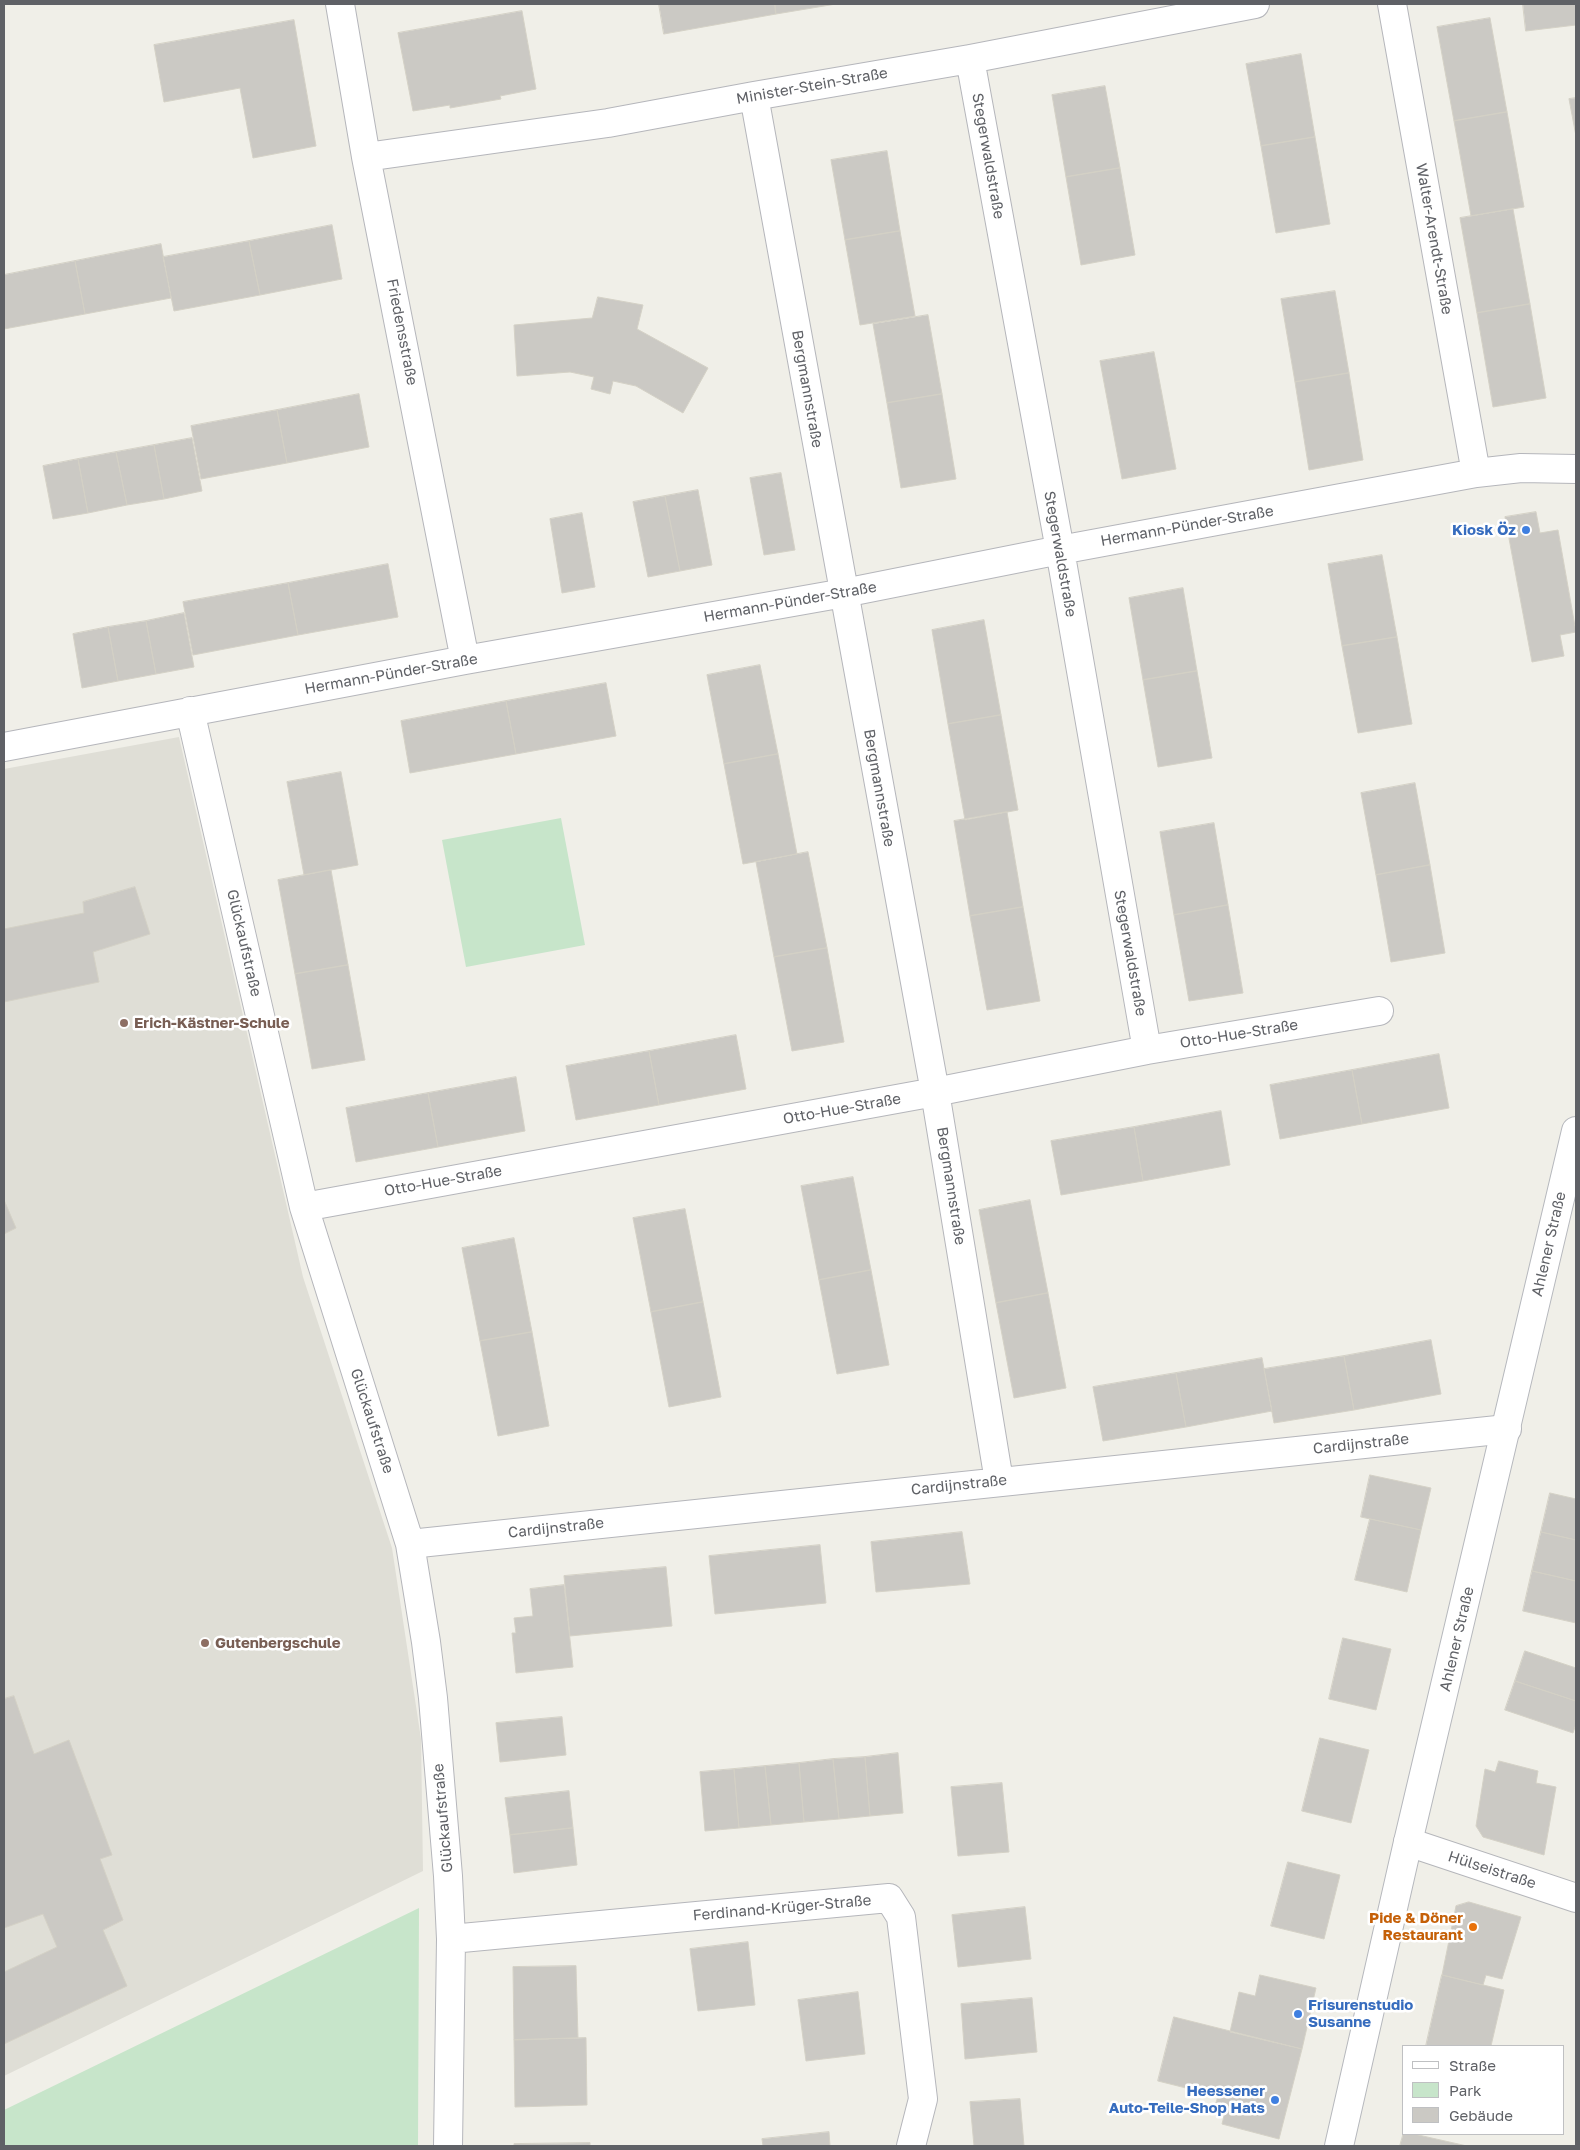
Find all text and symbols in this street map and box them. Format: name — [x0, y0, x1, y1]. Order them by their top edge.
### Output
street label: Minister-Stein-Straße — [735, 64, 889, 108]
street label: Stegerwaldstraße — [968, 92, 1008, 220]
street label: Walter-Arendt-Straße — [1412, 162, 1456, 316]
street label: Friedensstraße — [383, 277, 421, 387]
street label: Bergmannstraße — [788, 329, 826, 449]
street label: Stegerwaldstraße — [1040, 490, 1080, 618]
street label: Hermann-Pünder-Straße — [1099, 502, 1275, 550]
place label: Kiosk Öz — [1452, 521, 1516, 539]
marker: Kiosk Öz — [1520, 524, 1532, 536]
street label: Hermann-Pünder-Straße — [702, 578, 878, 626]
street label: Hermann-Pünder-Straße — [303, 650, 479, 698]
street label: Bergmannstraße — [860, 728, 898, 848]
street label: Glückaufstraße — [223, 888, 265, 998]
street label: Stegerwaldstraße — [1110, 889, 1150, 1017]
place label: Erich-Kästner-Schule — [134, 1014, 290, 1032]
street label: Otto-Hue-Straße — [1179, 1016, 1299, 1052]
marker: Erich-Kästner-Schule — [118, 1017, 130, 1029]
street label: Otto-Hue-Straße — [782, 1090, 902, 1128]
street label: Bergmannstraße — [933, 1126, 969, 1246]
street label: Otto-Hue-Straße — [383, 1162, 503, 1200]
street label: Ahlener Straße — [1528, 1190, 1570, 1298]
street label: Glückaufstraße — [347, 1366, 397, 1476]
street label: Cardijnstraße — [1312, 1430, 1410, 1458]
street label: Cardijnstraße — [910, 1471, 1008, 1499]
street label: Cardijnstraße — [507, 1514, 605, 1542]
street label: Ahlener Straße — [1436, 1585, 1478, 1693]
place label: Gutenbergschule — [215, 1634, 341, 1652]
marker: Gutenbergschule — [199, 1637, 211, 1649]
street label: Glückaufstraße — [429, 1763, 457, 1873]
street label: Hülseistraße — [1446, 1847, 1538, 1893]
street label: Ferdinand-Krüger-Straße — [692, 1891, 872, 1925]
place label: Pide & Döner Restaurant — [1369, 1909, 1463, 1944]
marker: Pide & Döner Restaurant — [1467, 1921, 1479, 1933]
place label: Frisurenstudio Susanne — [1308, 1996, 1413, 2031]
marker: Frisurenstudio Susanne — [1292, 2008, 1304, 2020]
legend — [1402, 2045, 1565, 2135]
text: Straße — [1449, 2056, 1496, 2074]
text: Park — [1449, 2081, 1481, 2099]
place label: Heessener Auto-Teile-Shop Hats — [1109, 2082, 1265, 2117]
marker: Heessener Auto-Teile-Shop Hats — [1269, 2094, 1281, 2106]
text: Gebäude — [1449, 2106, 1513, 2124]

